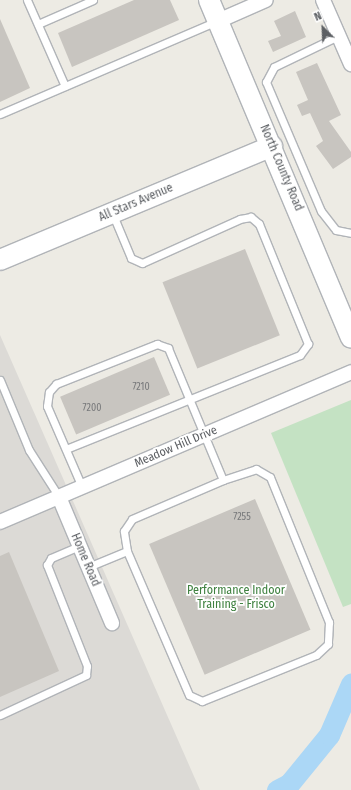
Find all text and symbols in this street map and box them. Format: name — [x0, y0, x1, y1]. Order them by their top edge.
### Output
north arrow — [303, 8, 343, 48]
text: N — [312, 9, 324, 24]
street label: North County Road — [256, 123, 306, 213]
street label: All Stars Avenue — [97, 181, 175, 225]
house number: 7210 — [132, 382, 150, 394]
house number: 7200 — [83, 403, 101, 415]
street label: Meadow Hill Drive — [132, 423, 220, 471]
house number: 7255 — [233, 512, 251, 524]
street label: Home Road — [67, 531, 103, 589]
park label: Performance Indoor Training - Frisco — [187, 584, 285, 612]

